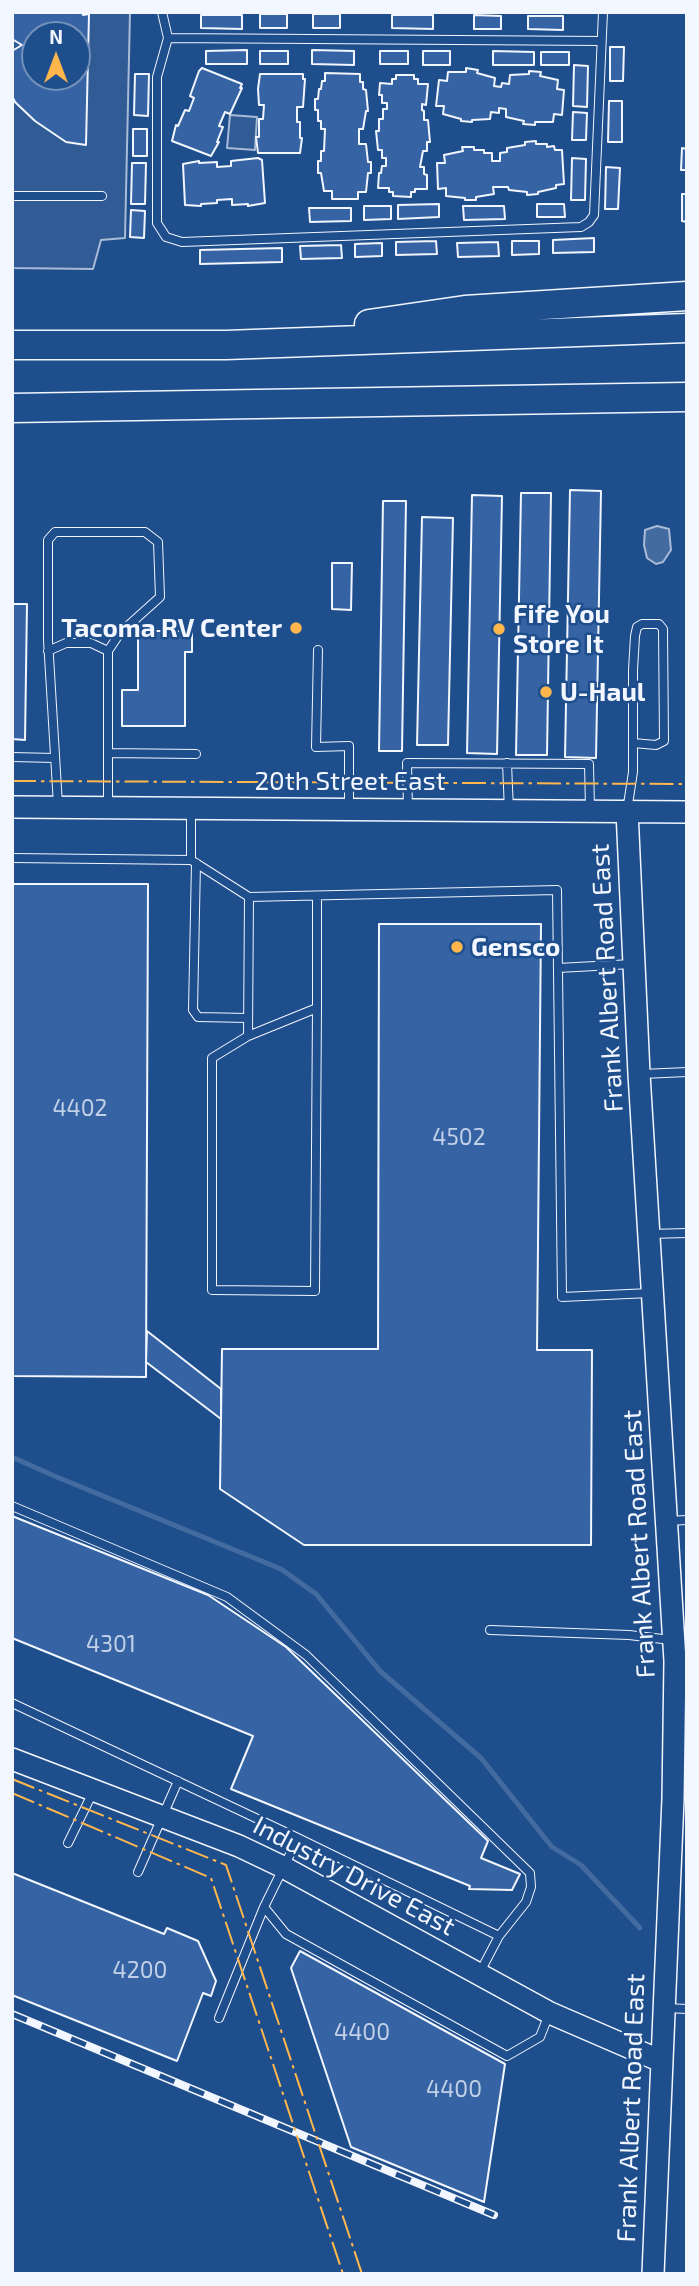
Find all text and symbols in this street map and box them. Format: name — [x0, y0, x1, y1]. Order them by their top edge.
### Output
north arrow — [21, 21, 91, 91]
text: N — [49, 25, 63, 48]
place label: Fife You Store It — [513, 598, 610, 660]
place label: Tacoma RV Center — [61, 612, 282, 644]
marker: Tacoma RV Center — [288, 620, 304, 636]
marker: Fife You Store It — [491, 621, 507, 637]
place label: U-Haul — [560, 676, 645, 708]
marker: U-Haul — [538, 684, 554, 700]
street label: 20th Street East — [254, 765, 446, 797]
street label: Frank Albert Road East — [584, 843, 630, 1113]
place label: Gensco — [471, 931, 560, 963]
marker: Gensco — [449, 939, 465, 955]
house number: 4402 — [52, 1094, 108, 1122]
house number: 4502 — [432, 1123, 486, 1151]
street label: Frank Albert Road East — [616, 1409, 662, 1679]
house number: 4301 — [86, 1630, 136, 1658]
street label: Industry Drive East — [248, 1810, 460, 1942]
house number: 4200 — [113, 1956, 167, 1984]
street label: Frank Albert Road East — [611, 1973, 651, 2243]
house number: 4400 — [334, 2018, 390, 2046]
house number: 4400 — [426, 2075, 482, 2103]

